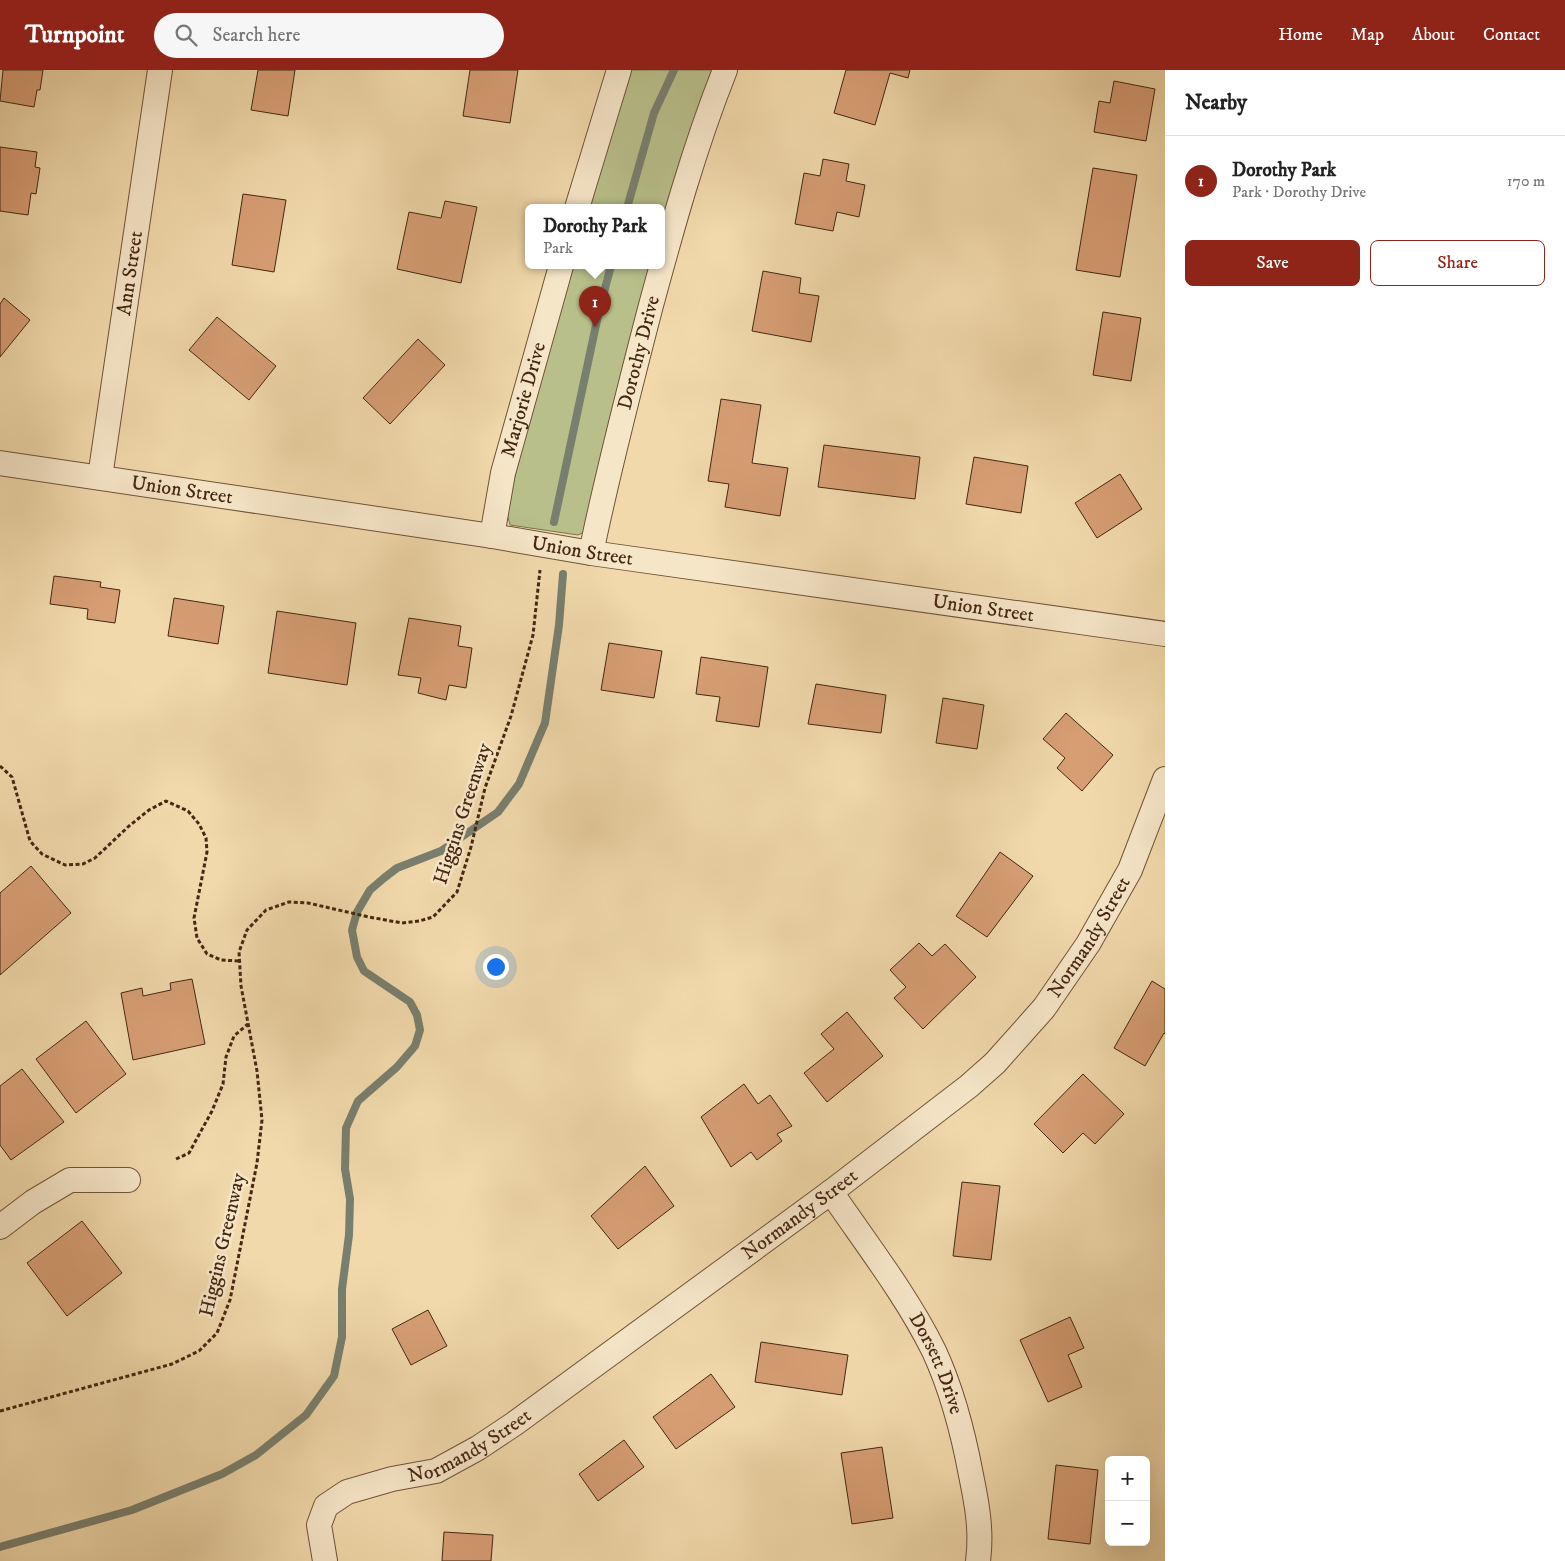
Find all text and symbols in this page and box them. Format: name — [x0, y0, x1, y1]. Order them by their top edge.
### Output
search box — [154, 13, 504, 58]
text: Turnpoint — [25, 20, 124, 50]
icon: search — [172, 21, 200, 49]
text: Search here — [212, 24, 300, 47]
text: Home — [1278, 24, 1323, 46]
text: Map — [1351, 24, 1384, 46]
text: About — [1412, 24, 1455, 46]
text: Contact — [1483, 24, 1540, 46]
text: Nearby — [1185, 90, 1247, 116]
text: Dorothy Park — [1232, 159, 1336, 182]
text: 1 — [1198, 171, 1204, 191]
text: 170 m — [1507, 171, 1545, 191]
text: Park · Dorothy Drive — [1232, 182, 1366, 202]
popup — [525, 204, 665, 269]
text: Dorothy Park — [543, 215, 647, 238]
street label: Ann Street — [111, 229, 149, 317]
text: Park — [543, 238, 573, 258]
button: Save — [1185, 240, 1360, 286]
button: Share — [1370, 240, 1545, 286]
pin: 1 — [579, 286, 611, 327]
street label: Dorothy Drive — [612, 293, 666, 412]
street label: Marjorie Drive — [495, 339, 552, 460]
street label: Union Street — [130, 470, 235, 510]
street label: Union Street — [530, 531, 635, 571]
street label: Union Street — [931, 589, 1036, 628]
street label: Higgins Greenway — [428, 740, 498, 888]
street label: Normandy Street — [1042, 872, 1136, 1003]
your location — [483, 954, 509, 980]
street label: Normandy Street — [737, 1164, 863, 1266]
street label: Higgins Greenway — [194, 1170, 252, 1319]
street label: Dorsett Drive — [903, 1308, 969, 1417]
street label: Normandy Street — [406, 1403, 536, 1488]
map controls — [1105, 1456, 1150, 1546]
button: + — [1105, 1456, 1150, 1501]
button: − — [1105, 1501, 1150, 1546]

